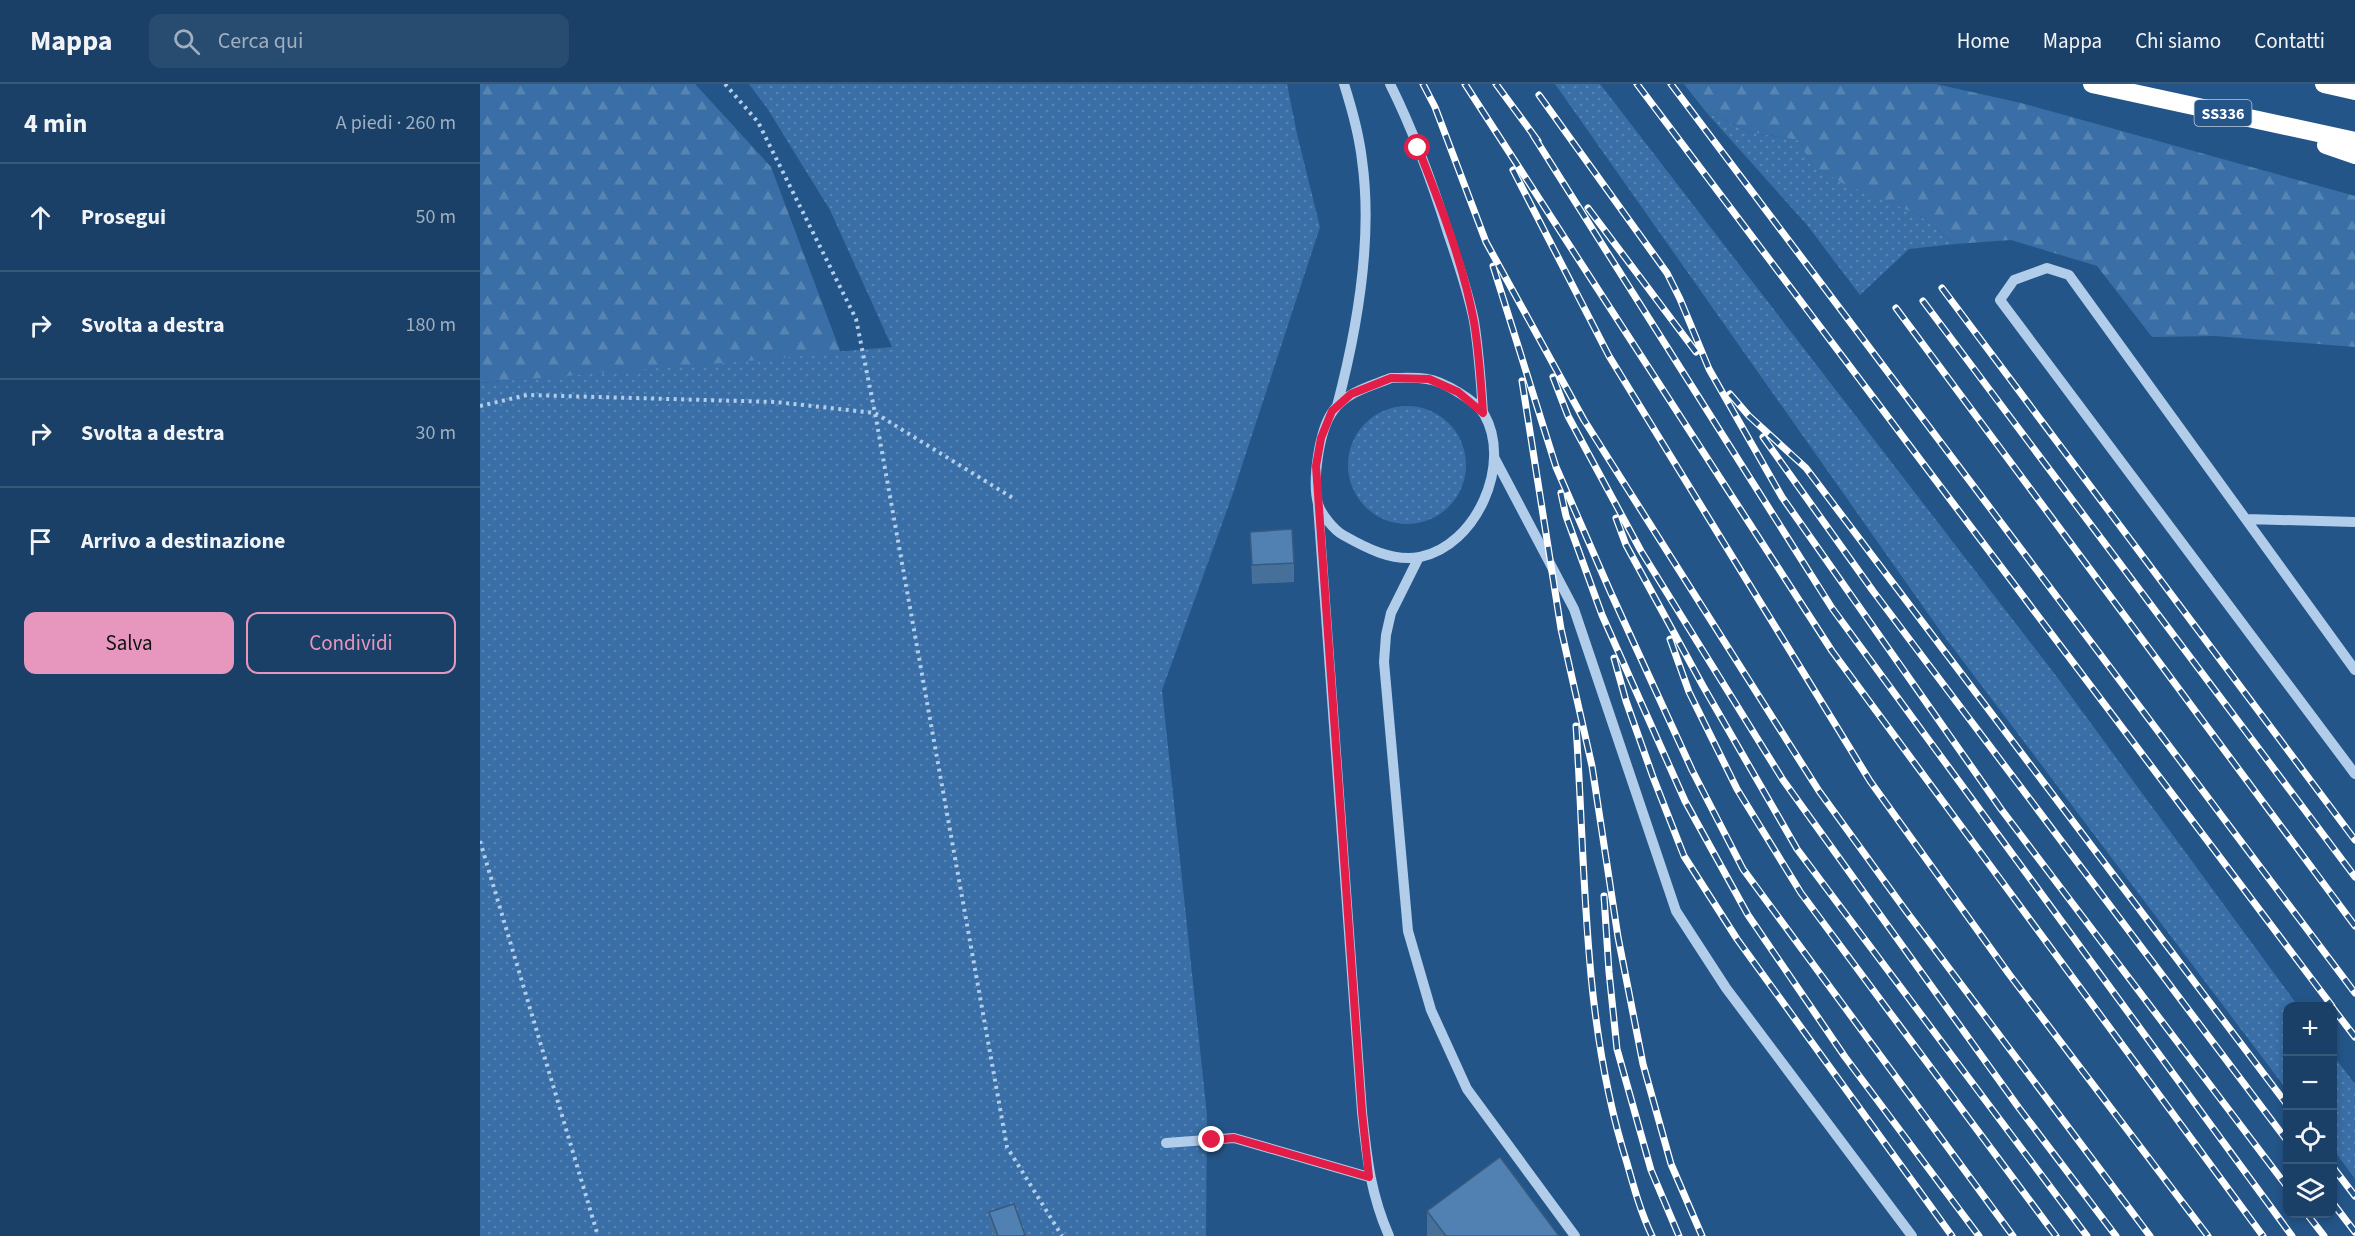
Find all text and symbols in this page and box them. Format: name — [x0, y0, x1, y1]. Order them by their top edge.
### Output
search box — [149, 14, 569, 68]
text: Mappa — [30, 21, 113, 61]
icon: search — [170, 25, 203, 58]
text: Cerca qui — [218, 25, 303, 57]
text: Home — [1957, 26, 2010, 56]
text: Mappa — [2043, 26, 2102, 56]
text: Chi siamo — [2135, 26, 2221, 56]
text: Contatti — [2254, 26, 2325, 56]
road number: SS336 — [2194, 100, 2252, 126]
text: 4 min — [24, 105, 87, 142]
text: A piedi · 260 m — [336, 109, 456, 137]
route start — [1404, 134, 1430, 160]
icon: ahead — [24, 201, 57, 234]
text: Prosegui — [81, 201, 166, 233]
text: 50 m — [416, 203, 456, 231]
icon: right — [24, 309, 57, 342]
text: Svolta a destra — [81, 309, 225, 341]
text: 180 m — [406, 311, 456, 339]
icon: right — [24, 417, 57, 450]
text: Svolta a destra — [81, 417, 225, 449]
text: 30 m — [416, 419, 456, 447]
icon: arrive — [24, 525, 57, 558]
text: Arrivo a destinazione — [81, 525, 286, 557]
button: Salva — [24, 612, 234, 674]
button: Condividi — [246, 612, 456, 674]
map controls — [2283, 1002, 2337, 1218]
button: + — [2283, 1002, 2337, 1056]
button: − — [2283, 1056, 2337, 1110]
button: locate — [2283, 1110, 2337, 1164]
route end — [1198, 1126, 1224, 1152]
button: layers — [2283, 1164, 2337, 1218]

